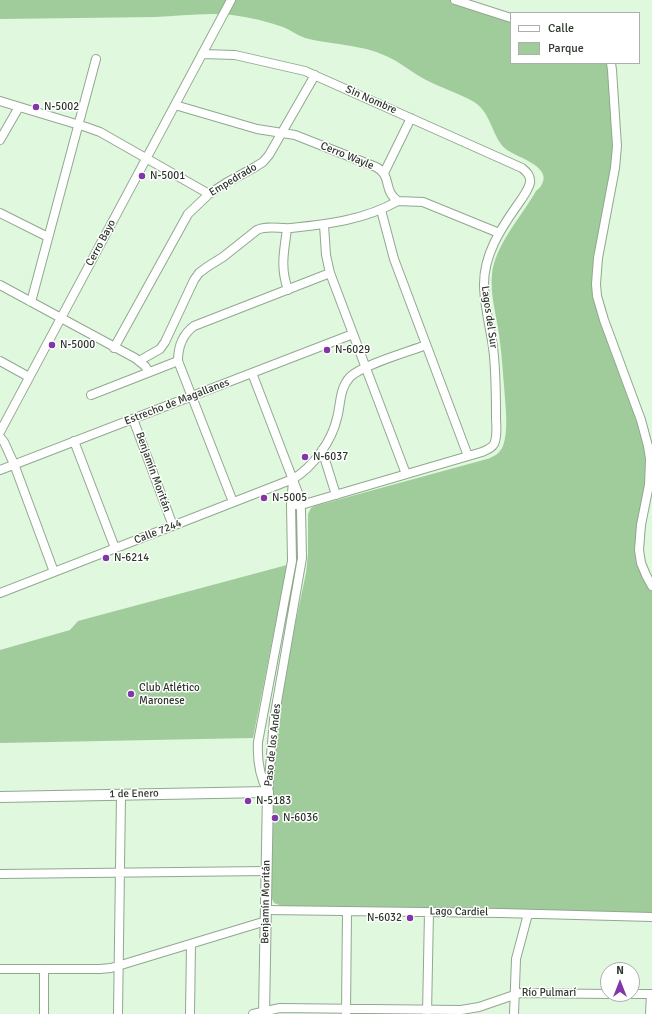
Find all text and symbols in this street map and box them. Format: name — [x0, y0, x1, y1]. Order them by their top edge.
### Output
legend — [510, 12, 640, 64]
text: Calle — [548, 21, 574, 36]
text: Parque — [548, 41, 584, 56]
street label: Sin Nombre — [343, 83, 399, 117]
place label: N-5002 — [44, 100, 79, 114]
marker: N-5002 — [31, 102, 41, 112]
street label: Cerro Wayle — [318, 139, 376, 173]
street label: Empedrado — [207, 161, 259, 199]
place label: N-5001 — [150, 169, 185, 183]
marker: N-5001 — [137, 171, 147, 181]
street label: Cerro Bayo — [83, 217, 119, 269]
street label: Lagos del Sur — [478, 285, 500, 349]
place label: N-5000 — [60, 338, 95, 352]
marker: N-5000 — [47, 340, 57, 350]
place label: N-6029 — [335, 343, 370, 357]
marker: N-6029 — [322, 345, 332, 355]
street label: Estrecho de Magallanes — [123, 376, 231, 428]
street label: Benjamín Moritán — [132, 430, 174, 514]
place label: N-6037 — [313, 450, 348, 464]
marker: N-6037 — [300, 452, 310, 462]
place label: N-5005 — [272, 491, 307, 505]
marker: N-5005 — [259, 493, 269, 503]
street label: Calle 7244 — [132, 517, 184, 547]
place label: N-6214 — [114, 551, 149, 565]
marker: N-6214 — [101, 553, 111, 563]
place label: Club Atlético Maronese — [139, 681, 200, 707]
marker: Club Atlético Maronese — [126, 689, 136, 699]
street label: Paso de los Andes — [262, 703, 284, 787]
street label: 1 de Enero — [109, 787, 159, 801]
place label: N-5183 — [256, 794, 291, 808]
marker: N-5183 — [243, 796, 253, 806]
place label: N-6036 — [283, 811, 318, 825]
marker: N-6036 — [270, 813, 280, 823]
street label: Benjamín Moritán — [259, 860, 273, 944]
street label: Lago Cardiel — [430, 905, 488, 919]
place label: N-6032 — [367, 911, 402, 925]
marker: N-6032 — [405, 913, 415, 923]
north arrow — [600, 962, 640, 1002]
text: N — [616, 964, 624, 977]
street label: Río Pulmarí — [522, 986, 576, 1000]

